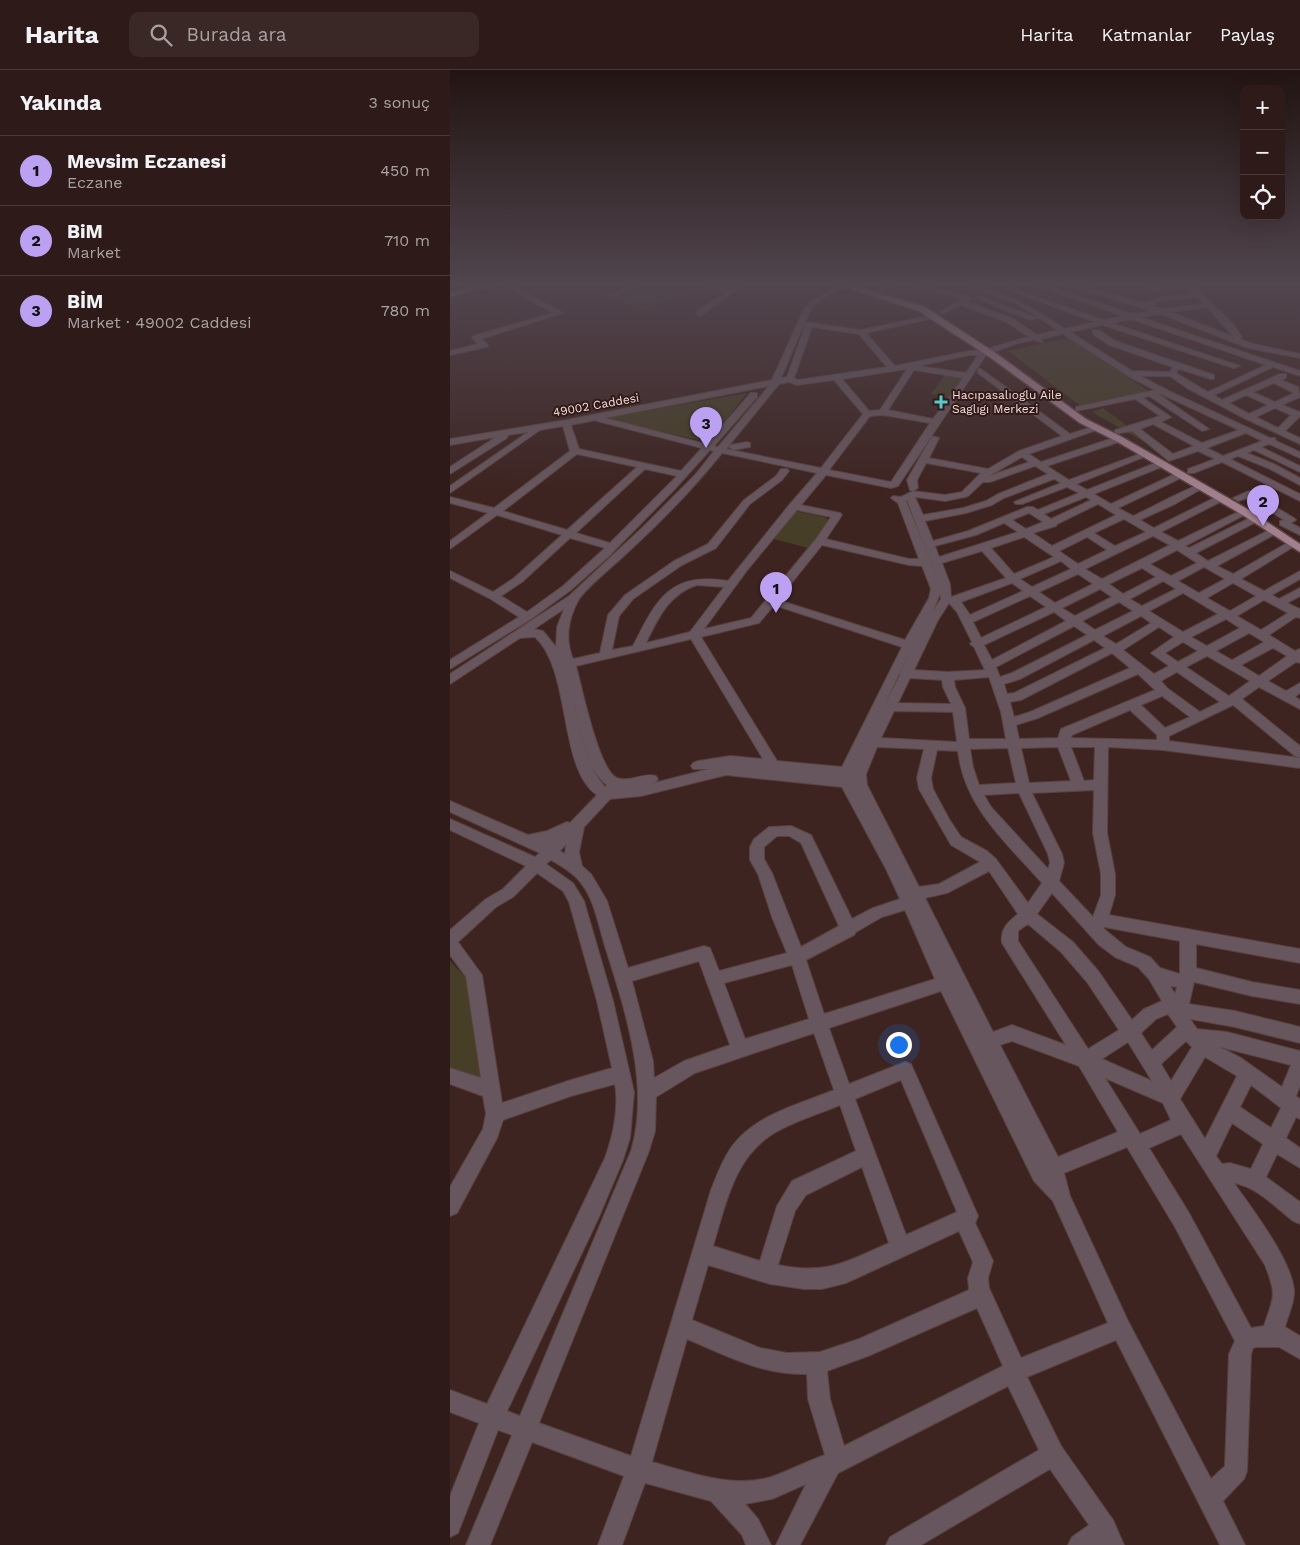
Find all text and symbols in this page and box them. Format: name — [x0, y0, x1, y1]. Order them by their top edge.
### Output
search box — [129, 12, 479, 57]
text: Harita — [25, 21, 99, 49]
icon: search — [147, 21, 175, 49]
text: Burada ara — [187, 23, 287, 46]
text: Harita — [1020, 24, 1073, 45]
text: Katmanlar — [1101, 24, 1192, 45]
text: Paylaş — [1220, 24, 1275, 45]
map controls — [1240, 85, 1285, 220]
button: + — [1240, 85, 1285, 130]
text: Yakında — [20, 90, 101, 115]
text: 3 sonuç — [368, 93, 430, 112]
button: − — [1240, 130, 1285, 175]
text: Mevsim Eczanesi — [67, 150, 226, 173]
text: 1 — [33, 161, 39, 180]
text: 450 m — [380, 161, 430, 180]
text: Eczane — [67, 173, 123, 192]
button: locate — [1240, 175, 1285, 220]
text: BiM — [67, 220, 103, 243]
text: 2 — [31, 231, 41, 250]
text: 710 m — [384, 231, 430, 250]
text: Market — [67, 243, 121, 262]
text: BİM — [67, 290, 103, 313]
text: 3 — [31, 301, 41, 320]
text: 780 m — [381, 301, 430, 320]
text: Market · 49002 Caddesi — [67, 313, 252, 332]
place label: Hacıpasalıoglu Aile Saglıgı Merkezi — [952, 388, 1062, 416]
street label: 49002 Caddesi — [552, 391, 640, 419]
marker: Hacıpasalıoglu Aile Saglıgı Merkezi — [934, 395, 948, 409]
pin: 3 — [690, 407, 722, 448]
pin: 2 — [1247, 485, 1279, 526]
pin: 1 — [760, 572, 792, 613]
your location — [886, 1032, 912, 1058]

